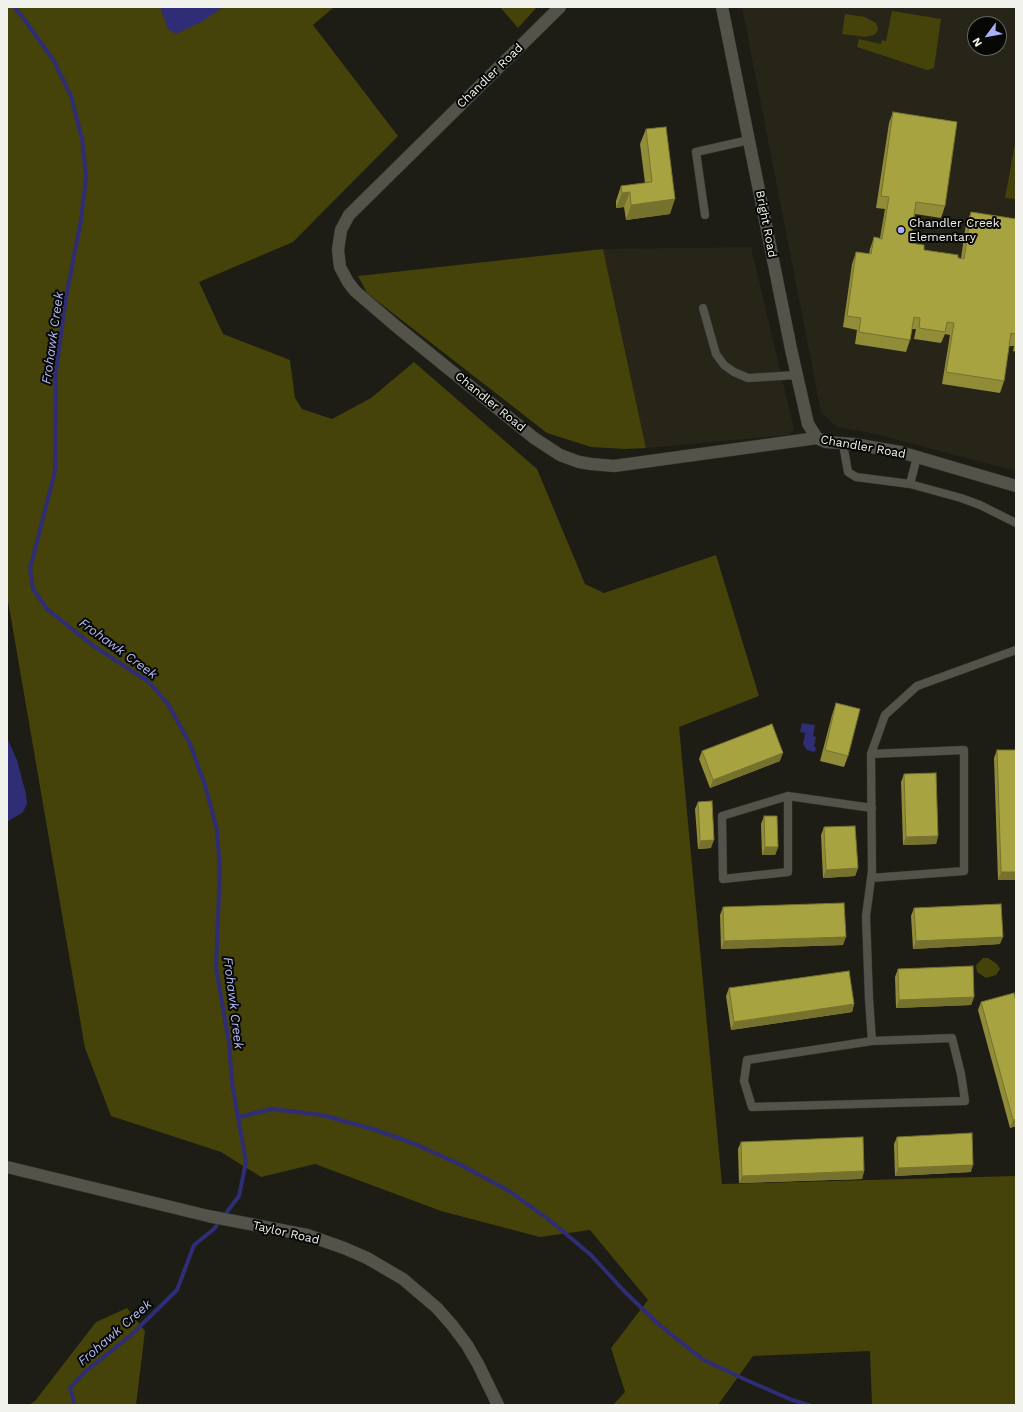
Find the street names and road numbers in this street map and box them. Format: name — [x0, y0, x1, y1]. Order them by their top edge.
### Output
street label: Chandler Road — [454, 41, 526, 111]
street label: Bright Road — [752, 189, 780, 259]
street label: Chandler Road — [452, 369, 528, 435]
street label: Chandler Road — [819, 432, 907, 462]
street label: Taylor Road — [251, 1218, 321, 1248]

